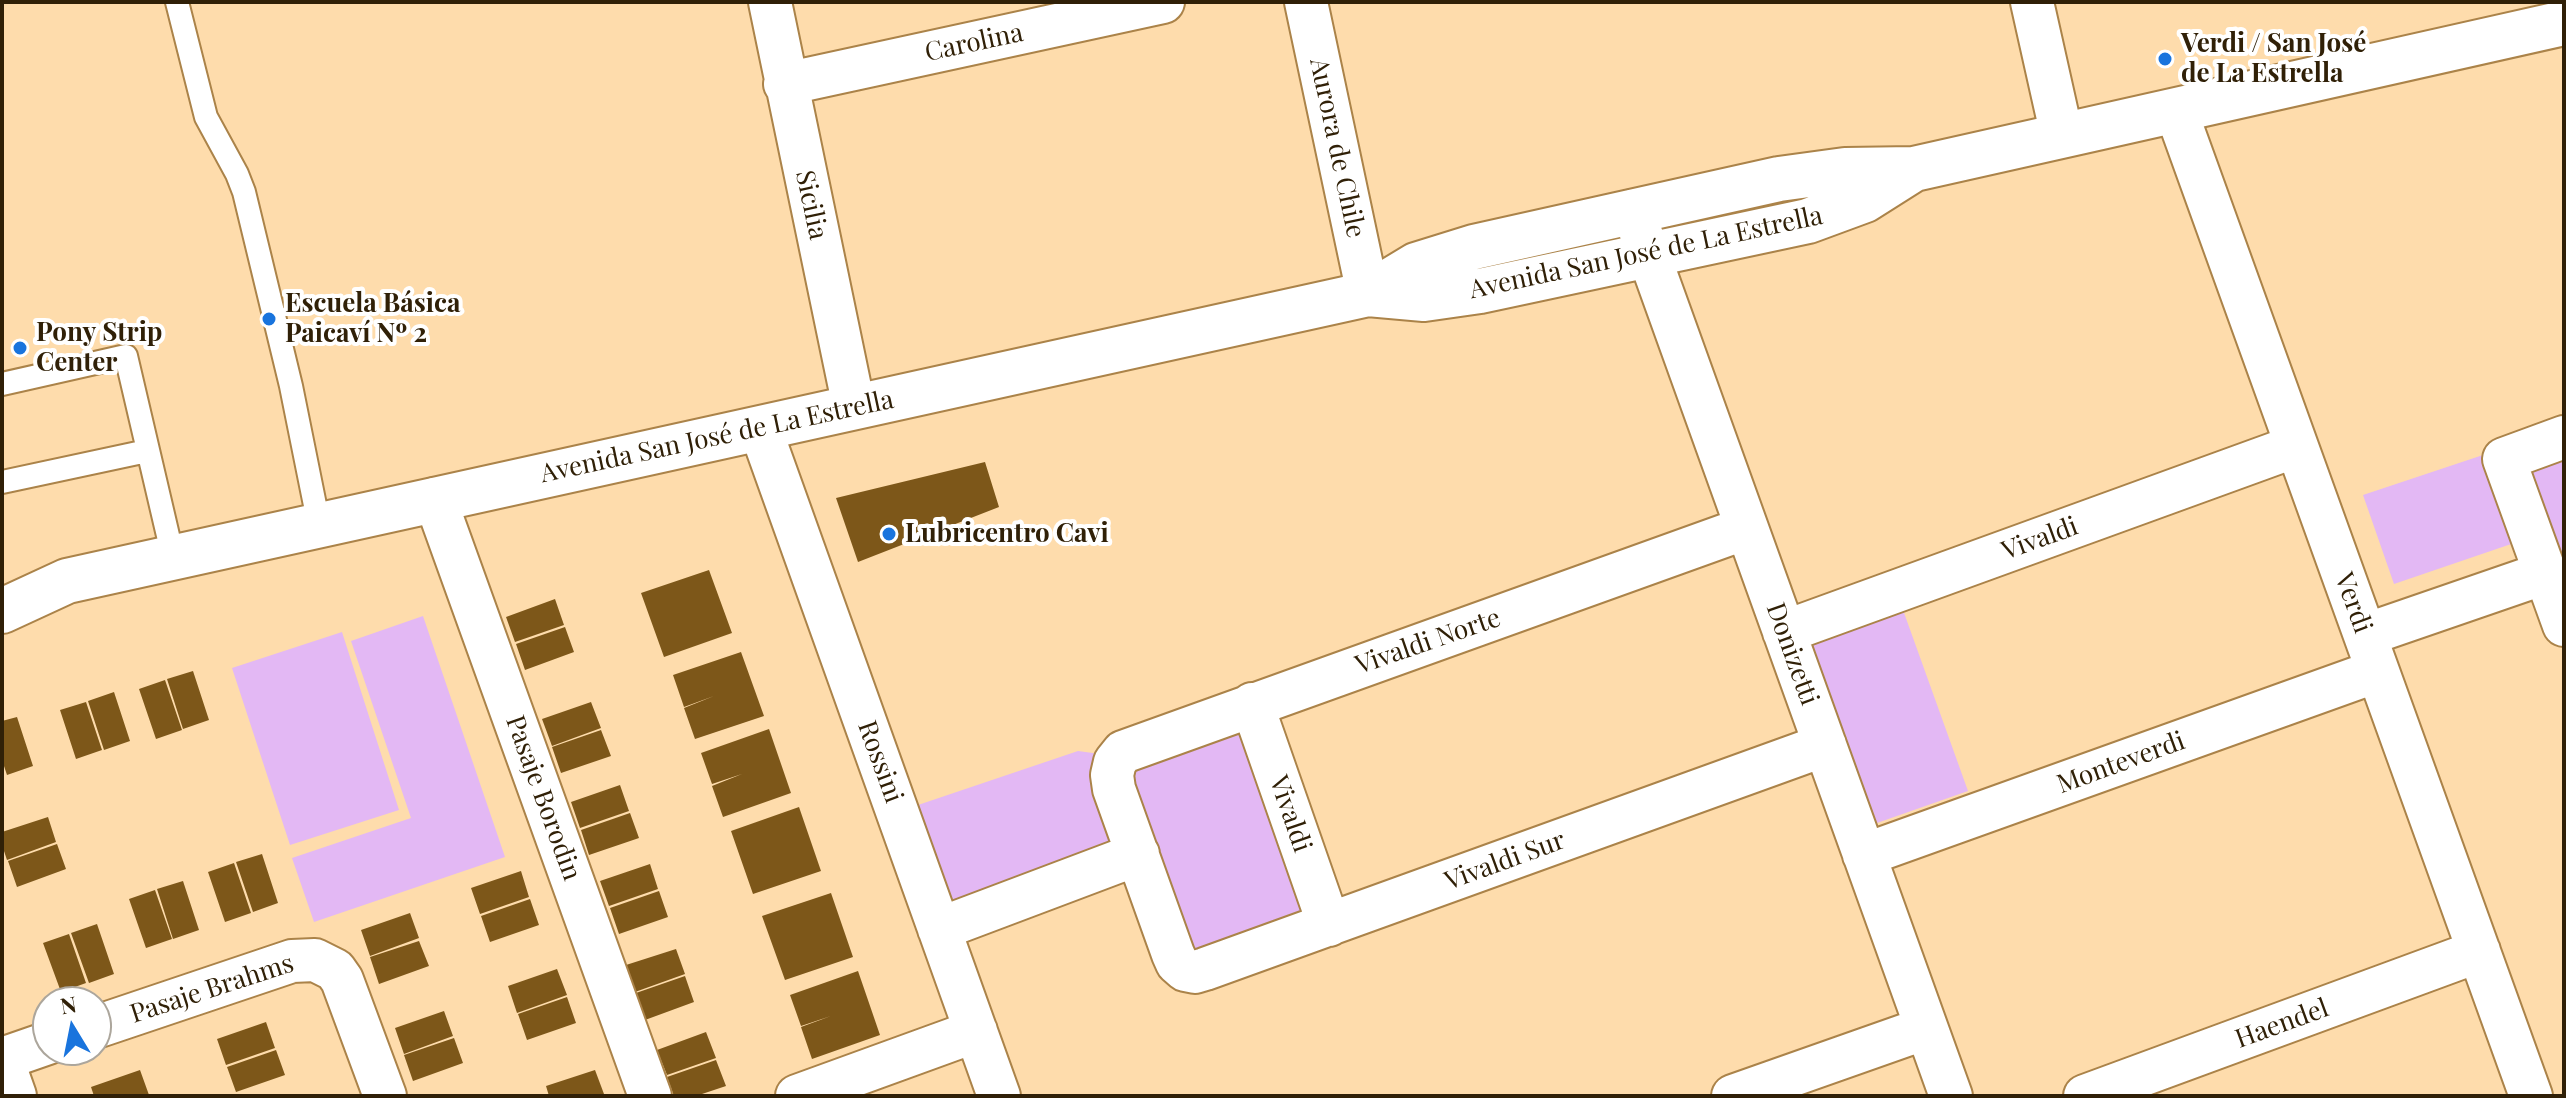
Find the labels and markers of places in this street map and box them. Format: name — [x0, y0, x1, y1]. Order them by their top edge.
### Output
place label: Verdi / San José de La Estrella — [2181, 28, 2366, 90]
marker: Verdi / San José de La Estrella — [2156, 50, 2174, 68]
place label: Escuela Básica Paicaví Nº 2 — [285, 288, 460, 350]
marker: Escuela Básica Paicaví Nº 2 — [260, 310, 278, 328]
place label: Pony Strip Center — [36, 317, 162, 378]
marker: Pony Strip Center — [11, 339, 29, 357]
place label: Lubricentro Cavi — [905, 518, 1109, 550]
marker: Lubricentro Cavi — [880, 525, 898, 543]

